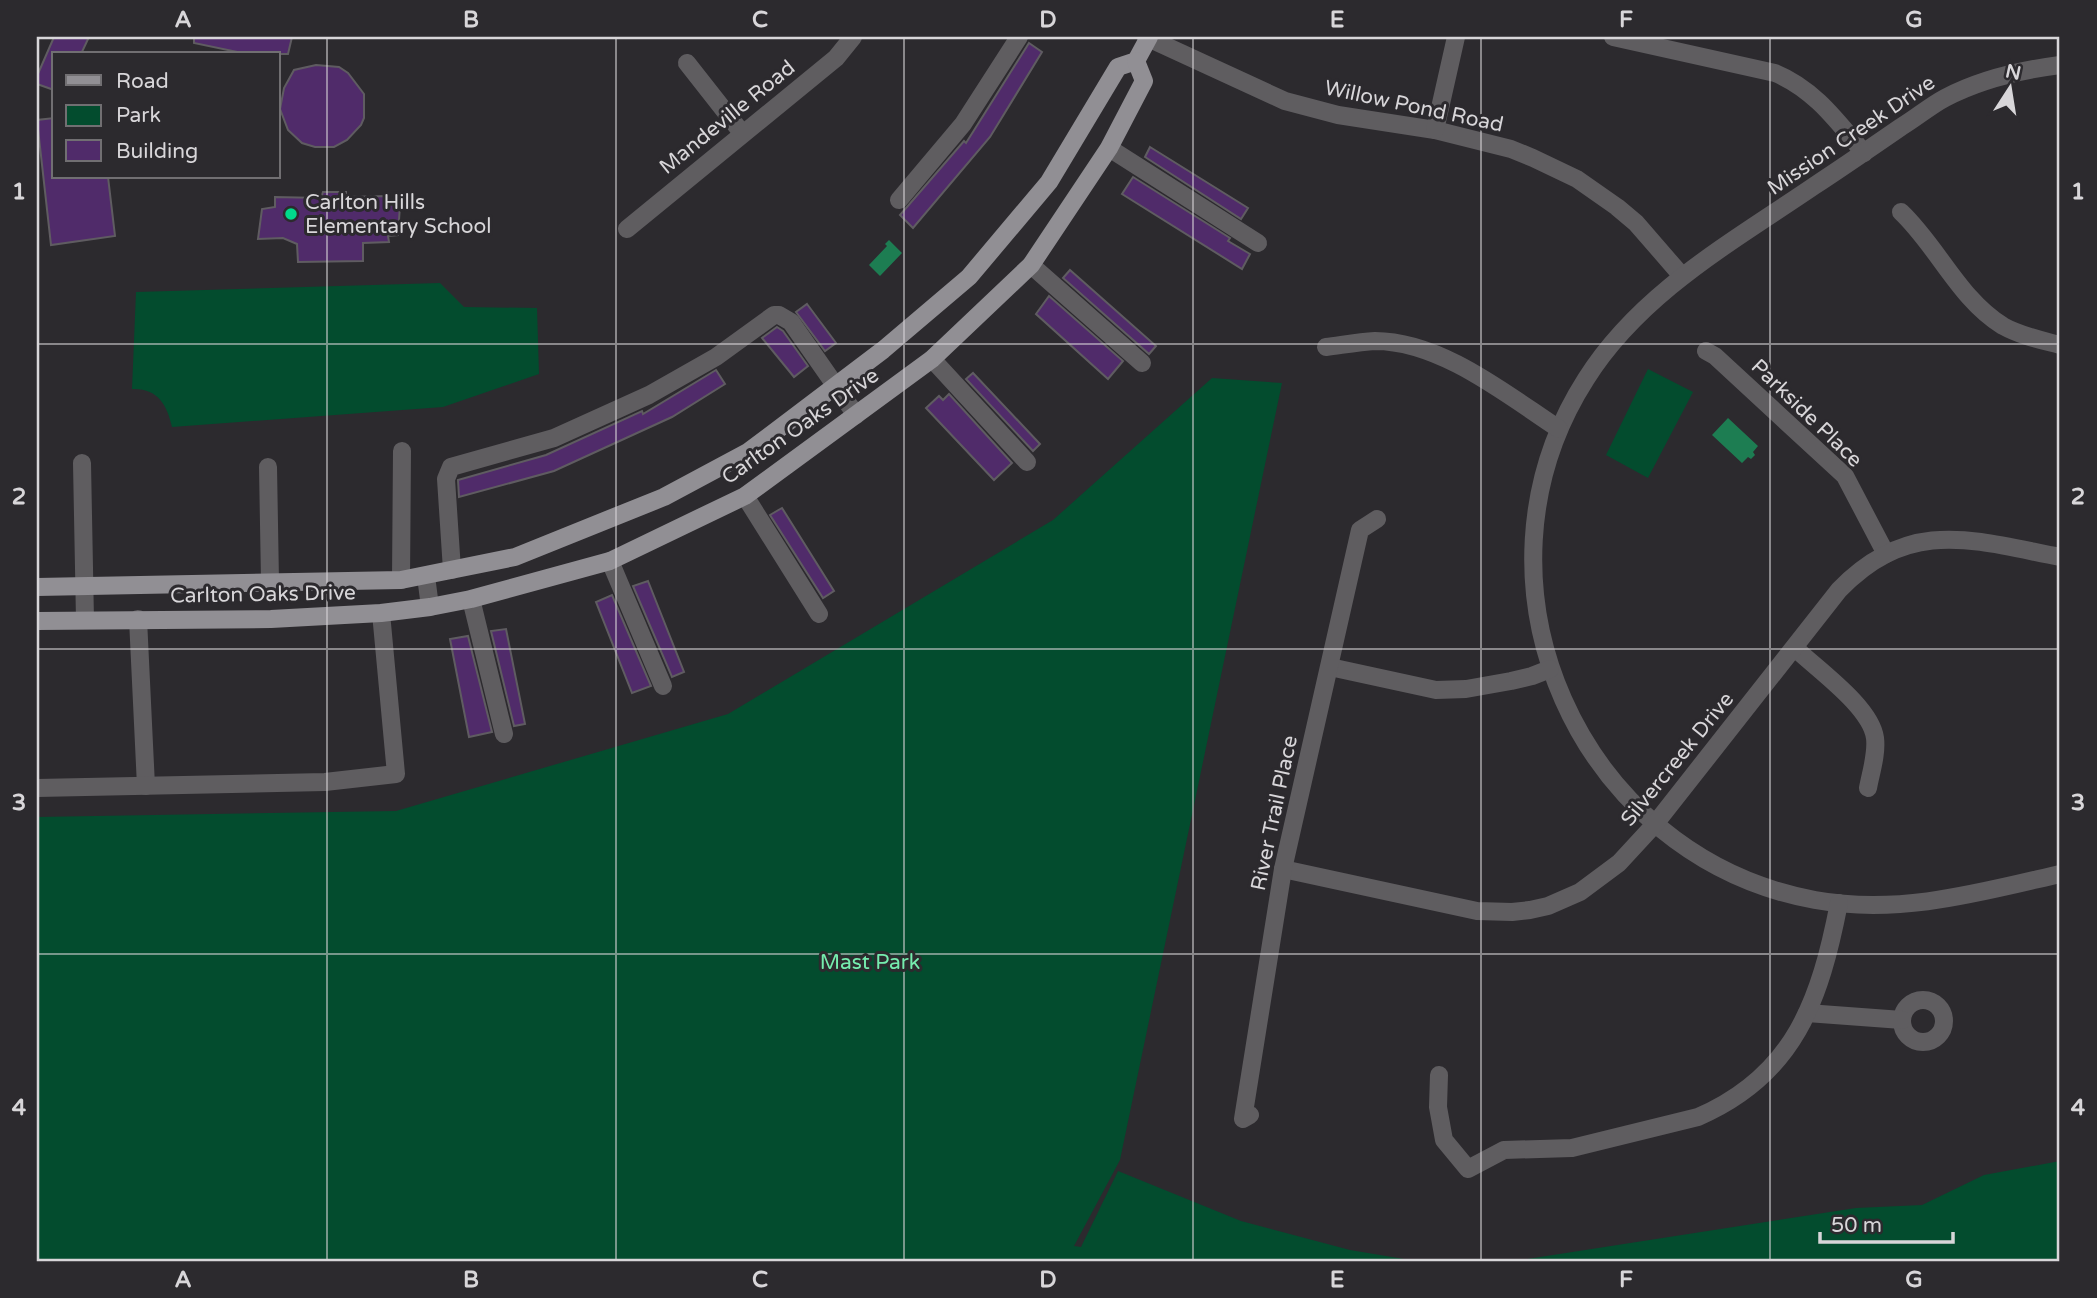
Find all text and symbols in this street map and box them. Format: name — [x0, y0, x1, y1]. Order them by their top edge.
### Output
text: A — [174, 6, 192, 34]
text: B — [463, 6, 479, 34]
text: C — [752, 6, 768, 34]
text: D — [1039, 6, 1057, 34]
text: E — [1330, 6, 1344, 34]
text: F — [1619, 6, 1633, 34]
text: G — [1905, 6, 1923, 34]
legend — [52, 52, 280, 178]
north arrow — [1974, 52, 2044, 122]
street label: Mandeville Road — [655, 55, 800, 180]
text: N — [2004, 60, 2023, 85]
text: Road — [116, 69, 169, 94]
street label: Mission Creek Drive — [1763, 70, 1940, 201]
street label: Willow Pond Road — [1322, 75, 1506, 138]
text: Park — [116, 103, 161, 128]
text: Building — [116, 139, 198, 164]
text: 1 — [12, 178, 26, 206]
text: 1 — [2071, 178, 2085, 206]
place label: Carlton Hills Elementary School — [305, 190, 492, 239]
marker: Carlton Hills Elementary School — [283, 206, 299, 222]
street label: Parkside Place — [1746, 354, 1867, 473]
street label: Carlton Oaks Drive — [717, 363, 884, 490]
text: 2 — [12, 483, 26, 511]
text: 2 — [2071, 483, 2085, 511]
street label: Carlton Oaks Drive — [170, 580, 356, 609]
street label: Silvercreek Drive — [1616, 687, 1739, 831]
street label: River Trail Place — [1246, 733, 1303, 893]
text: 3 — [12, 789, 26, 817]
text: 3 — [2071, 789, 2085, 817]
park label: Mast Park — [820, 950, 920, 975]
text: 4 — [12, 1094, 27, 1122]
text: 4 — [2071, 1094, 2086, 1122]
scale bar — [1820, 1200, 1954, 1244]
text: 50 m — [1831, 1213, 1882, 1238]
text: A — [174, 1266, 192, 1294]
text: B — [463, 1266, 479, 1294]
text: C — [752, 1266, 768, 1294]
text: D — [1039, 1266, 1057, 1294]
text: E — [1330, 1266, 1344, 1294]
text: F — [1619, 1266, 1633, 1294]
text: G — [1905, 1266, 1923, 1294]

